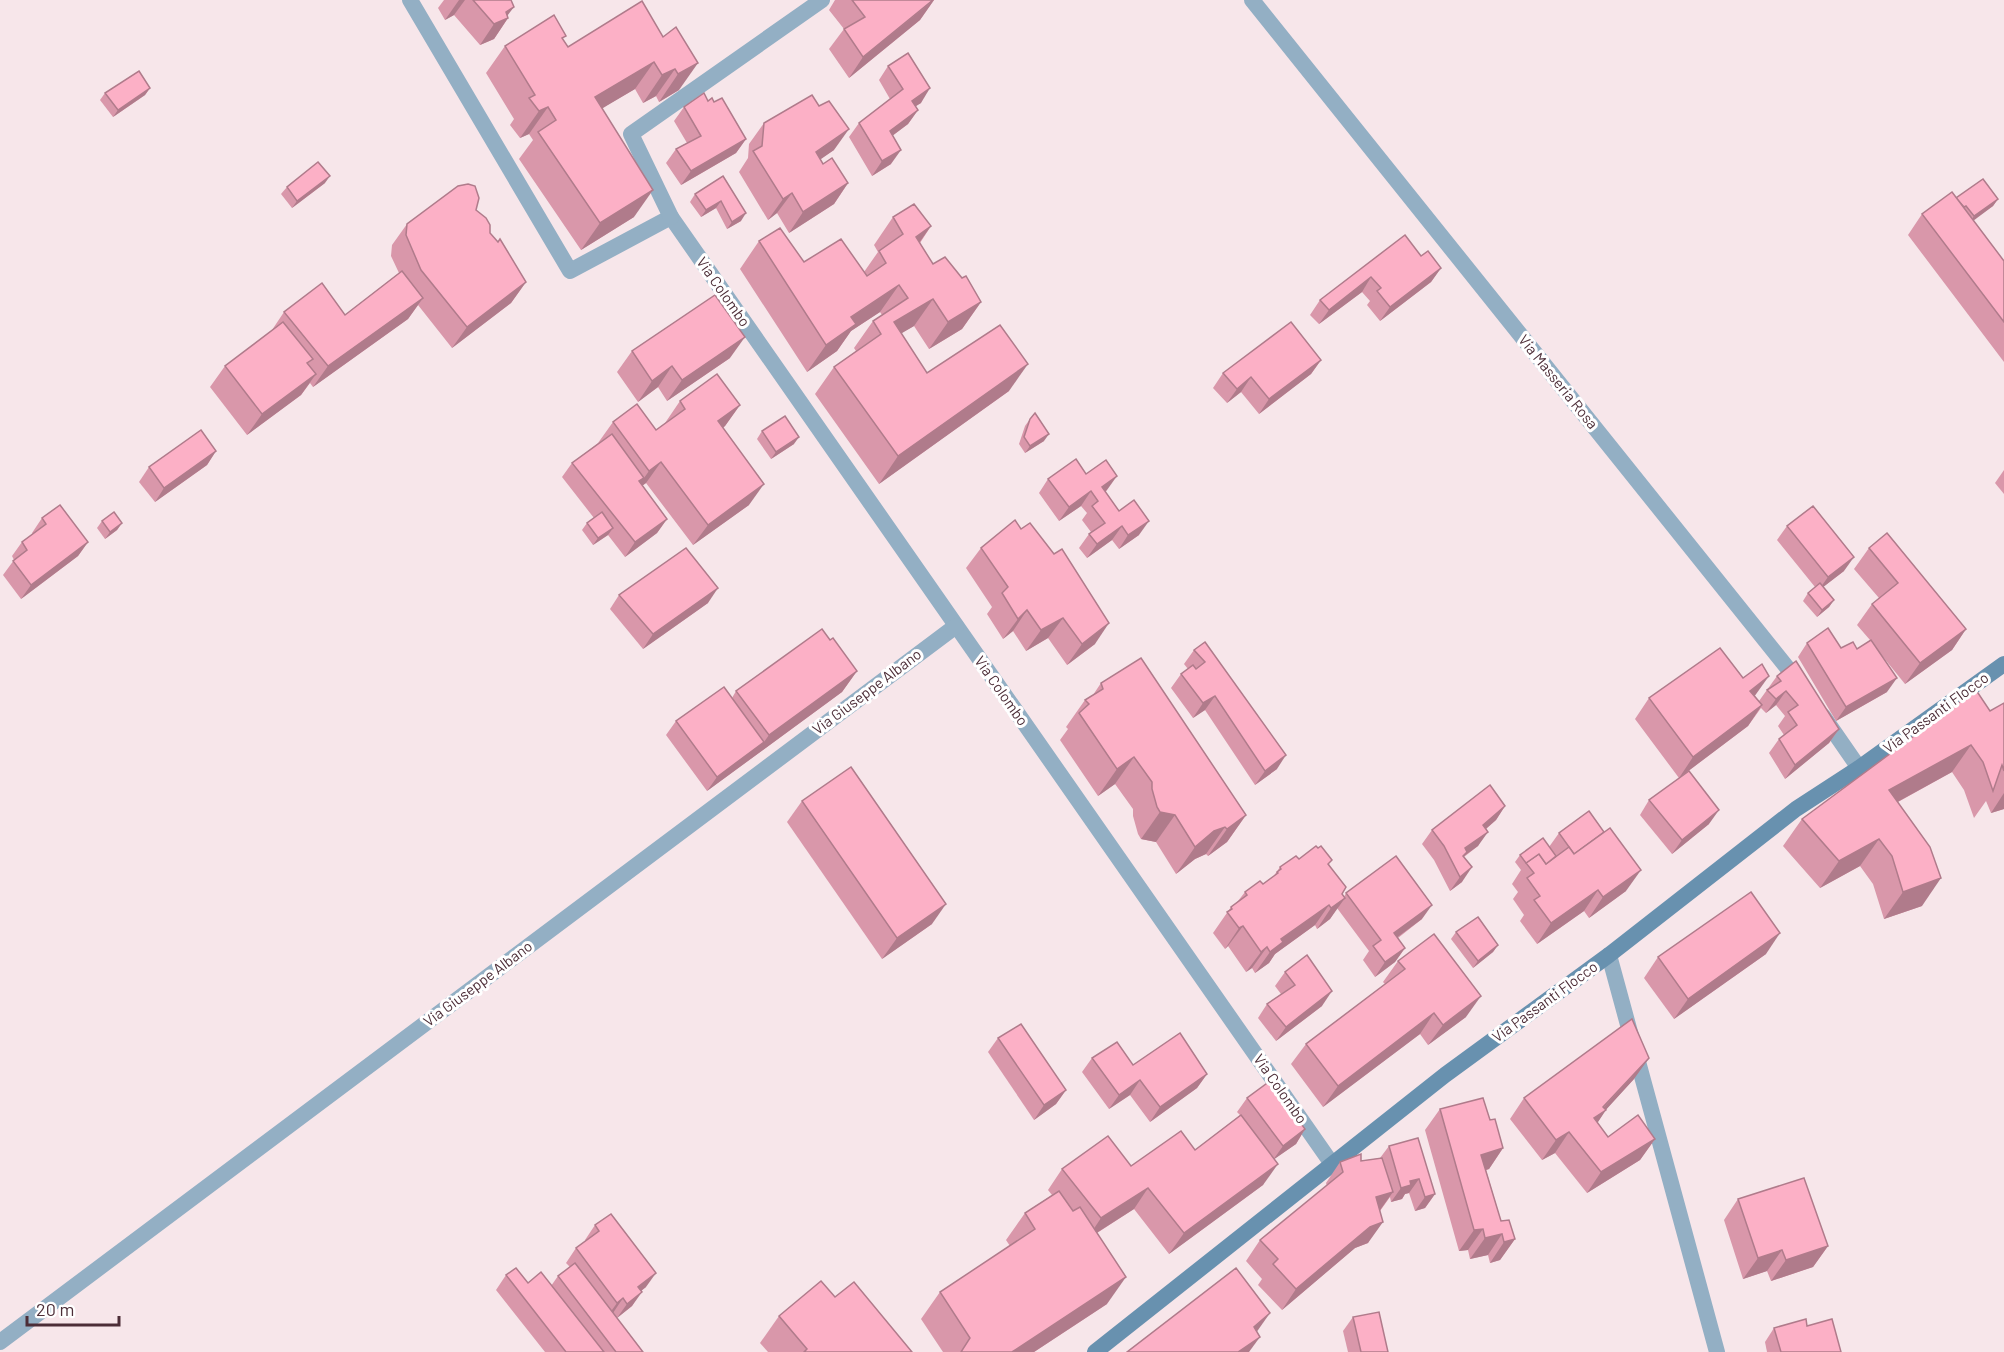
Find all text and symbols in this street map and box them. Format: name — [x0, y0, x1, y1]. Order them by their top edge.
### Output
street label: Via Colombo — [693, 253, 754, 330]
street label: Via Masseria Rosa — [1515, 331, 1602, 432]
street label: Via Giuseppe Albano — [808, 644, 924, 738]
street label: Via Colombo — [971, 652, 1032, 729]
street label: Via Passanti Flocco — [1879, 668, 1992, 756]
street label: Via Giuseppe Albano — [419, 936, 535, 1030]
street label: Via Passanti Flocco — [1488, 957, 1601, 1045]
street label: Via Colombo — [1250, 1050, 1311, 1127]
scale bar — [27, 1289, 118, 1327]
text: 20 m — [36, 1298, 74, 1320]

